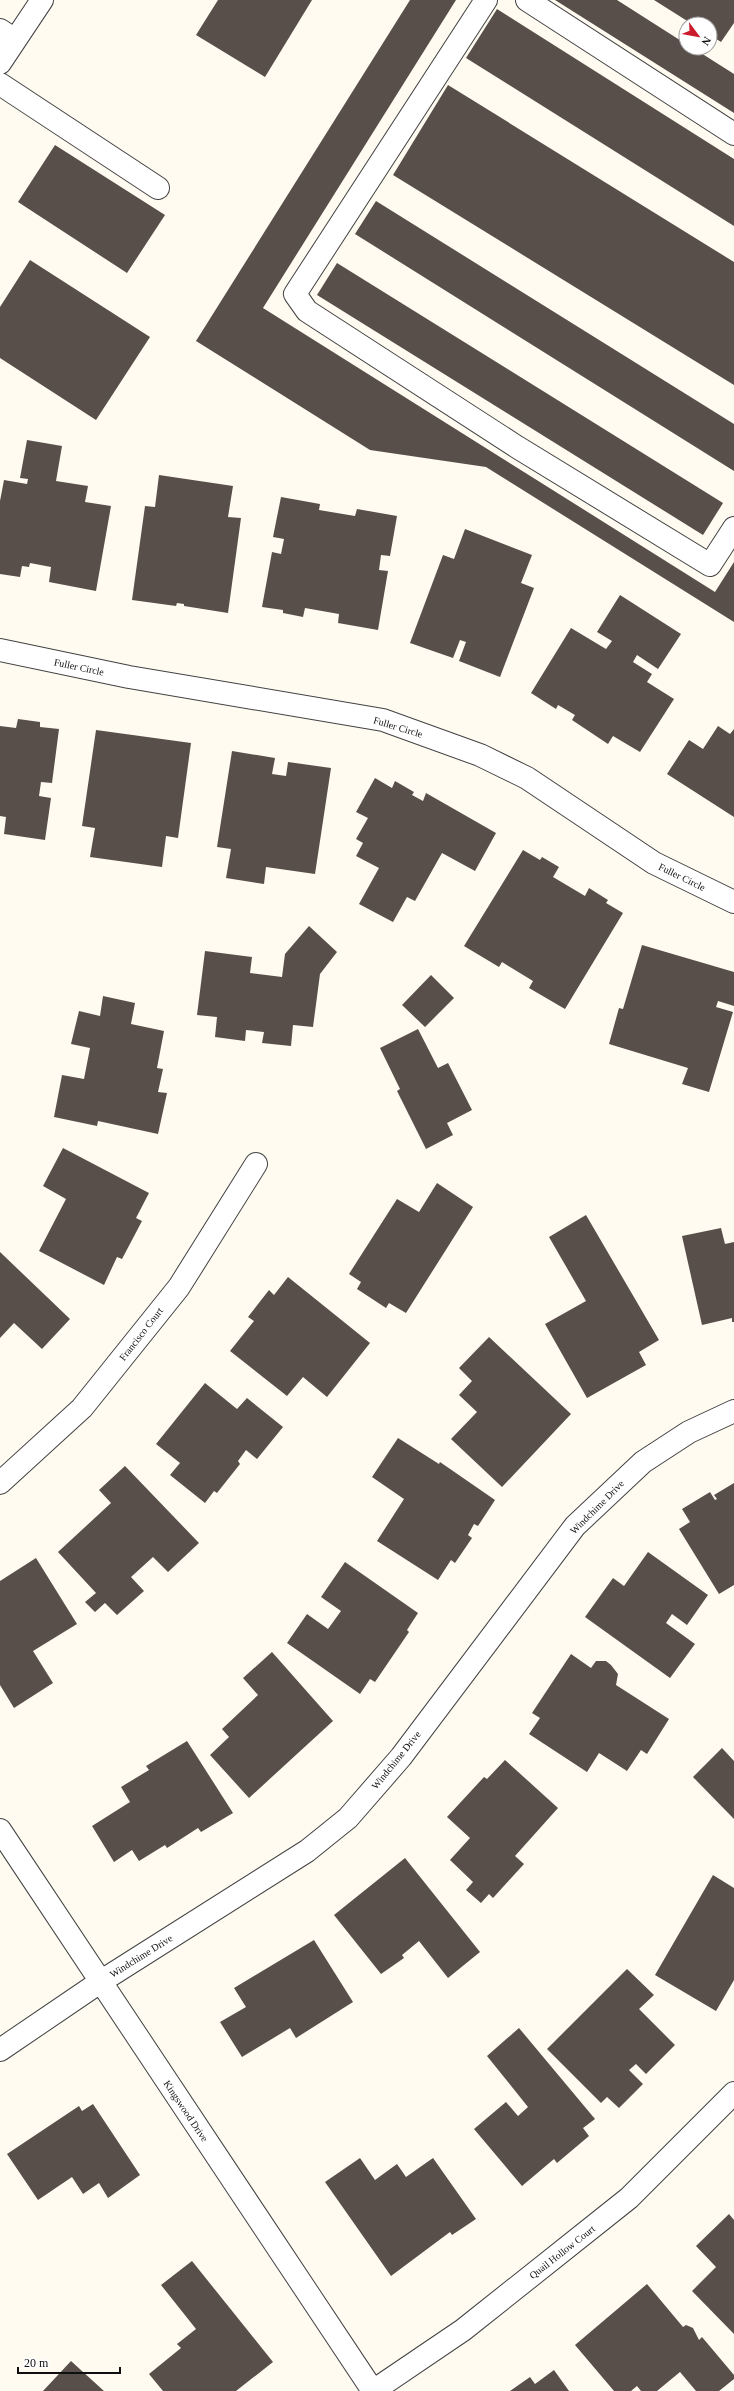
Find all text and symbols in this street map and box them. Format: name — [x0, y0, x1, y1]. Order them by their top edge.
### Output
north arrow — [678, 16, 718, 56]
text: N — [699, 35, 714, 48]
street label: Fuller Circle — [53, 656, 106, 678]
street label: Fuller Circle — [372, 714, 424, 740]
street label: Fuller Circle — [657, 861, 708, 893]
street label: Francisco Court — [117, 1305, 165, 1363]
street label: Windchime Drive — [568, 1477, 627, 1536]
street label: Windchime Drive — [369, 1728, 423, 1791]
street label: Windchime Drive — [108, 1932, 175, 1980]
street label: Kingswood Drive — [161, 2078, 211, 2144]
street label: Quail Hollow Court — [527, 2223, 597, 2281]
scale bar — [18, 2349, 120, 2375]
text: 20 m — [24, 2356, 49, 2370]

